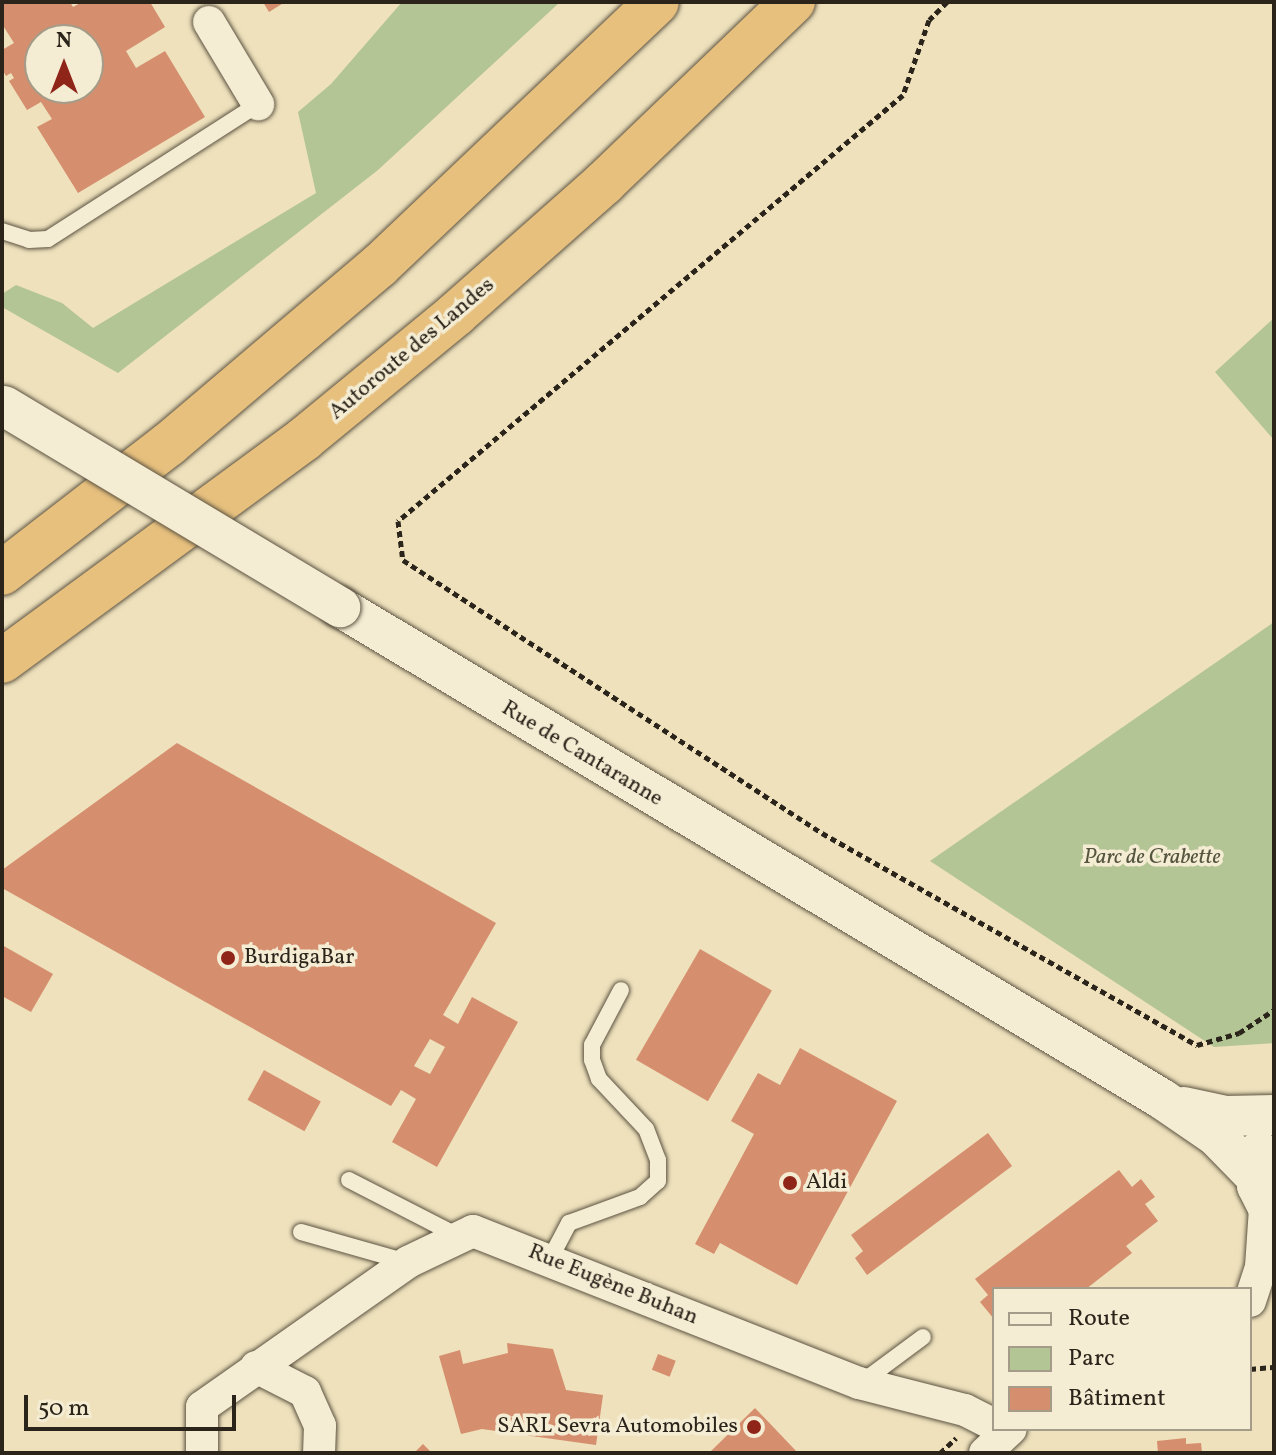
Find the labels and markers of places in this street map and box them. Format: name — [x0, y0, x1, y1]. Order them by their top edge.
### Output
place label: BurdigaBar — [244, 945, 354, 971]
marker: BurdigaBar — [219, 949, 237, 967]
place label: Aldi — [806, 1170, 847, 1196]
marker: Aldi — [781, 1174, 799, 1192]
place label: SARL Sevra Automobiles — [497, 1414, 738, 1440]
marker: SARL Sevra Automobiles — [745, 1418, 763, 1436]

